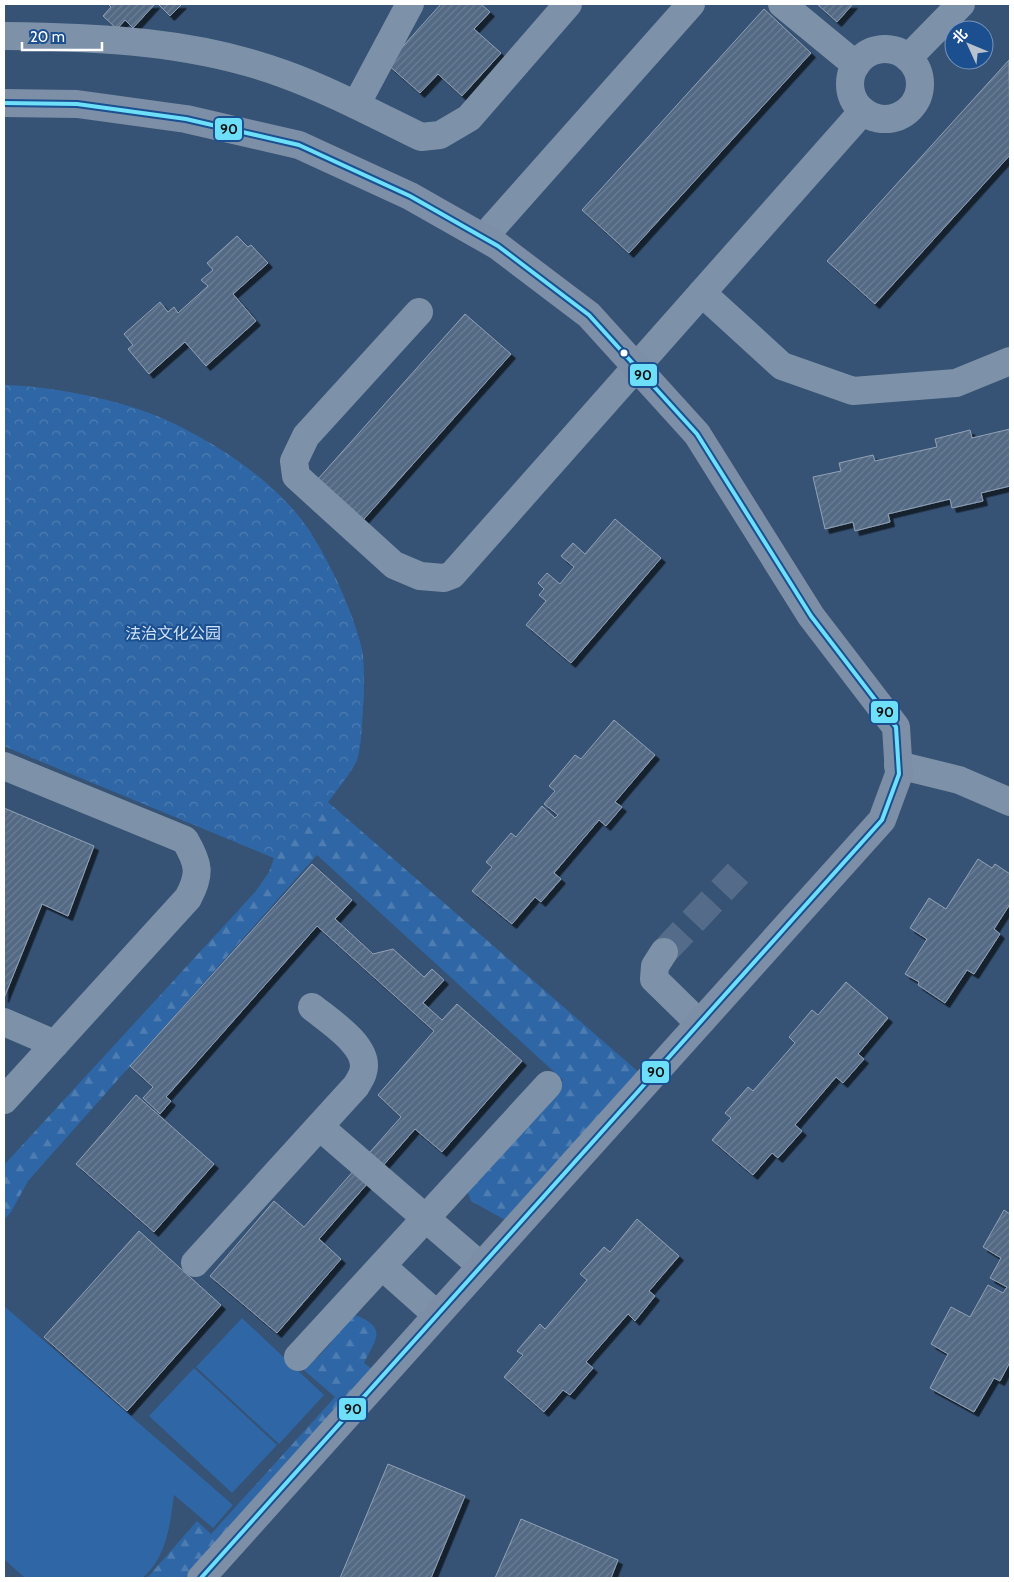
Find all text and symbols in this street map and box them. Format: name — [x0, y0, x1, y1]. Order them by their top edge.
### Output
scale bar — [22, 20, 102, 52]
north arrow — [944, 20, 994, 70]
text: 北 — [948, 25, 971, 47]
text: 20 m — [30, 28, 65, 46]
line badge: 90 — [214, 117, 243, 141]
text: 90 — [220, 120, 238, 138]
unlabelled marker — [619, 348, 629, 358]
line badge: 90 — [629, 363, 658, 387]
text: 90 — [634, 366, 652, 384]
park label: 法治文化公园 — [125, 624, 221, 643]
line badge: 90 — [870, 700, 899, 724]
text: 90 — [876, 703, 894, 721]
line badge: 90 — [641, 1060, 670, 1084]
text: 90 — [647, 1063, 665, 1081]
line badge: 90 — [338, 1397, 367, 1421]
text: 90 — [344, 1400, 362, 1418]

